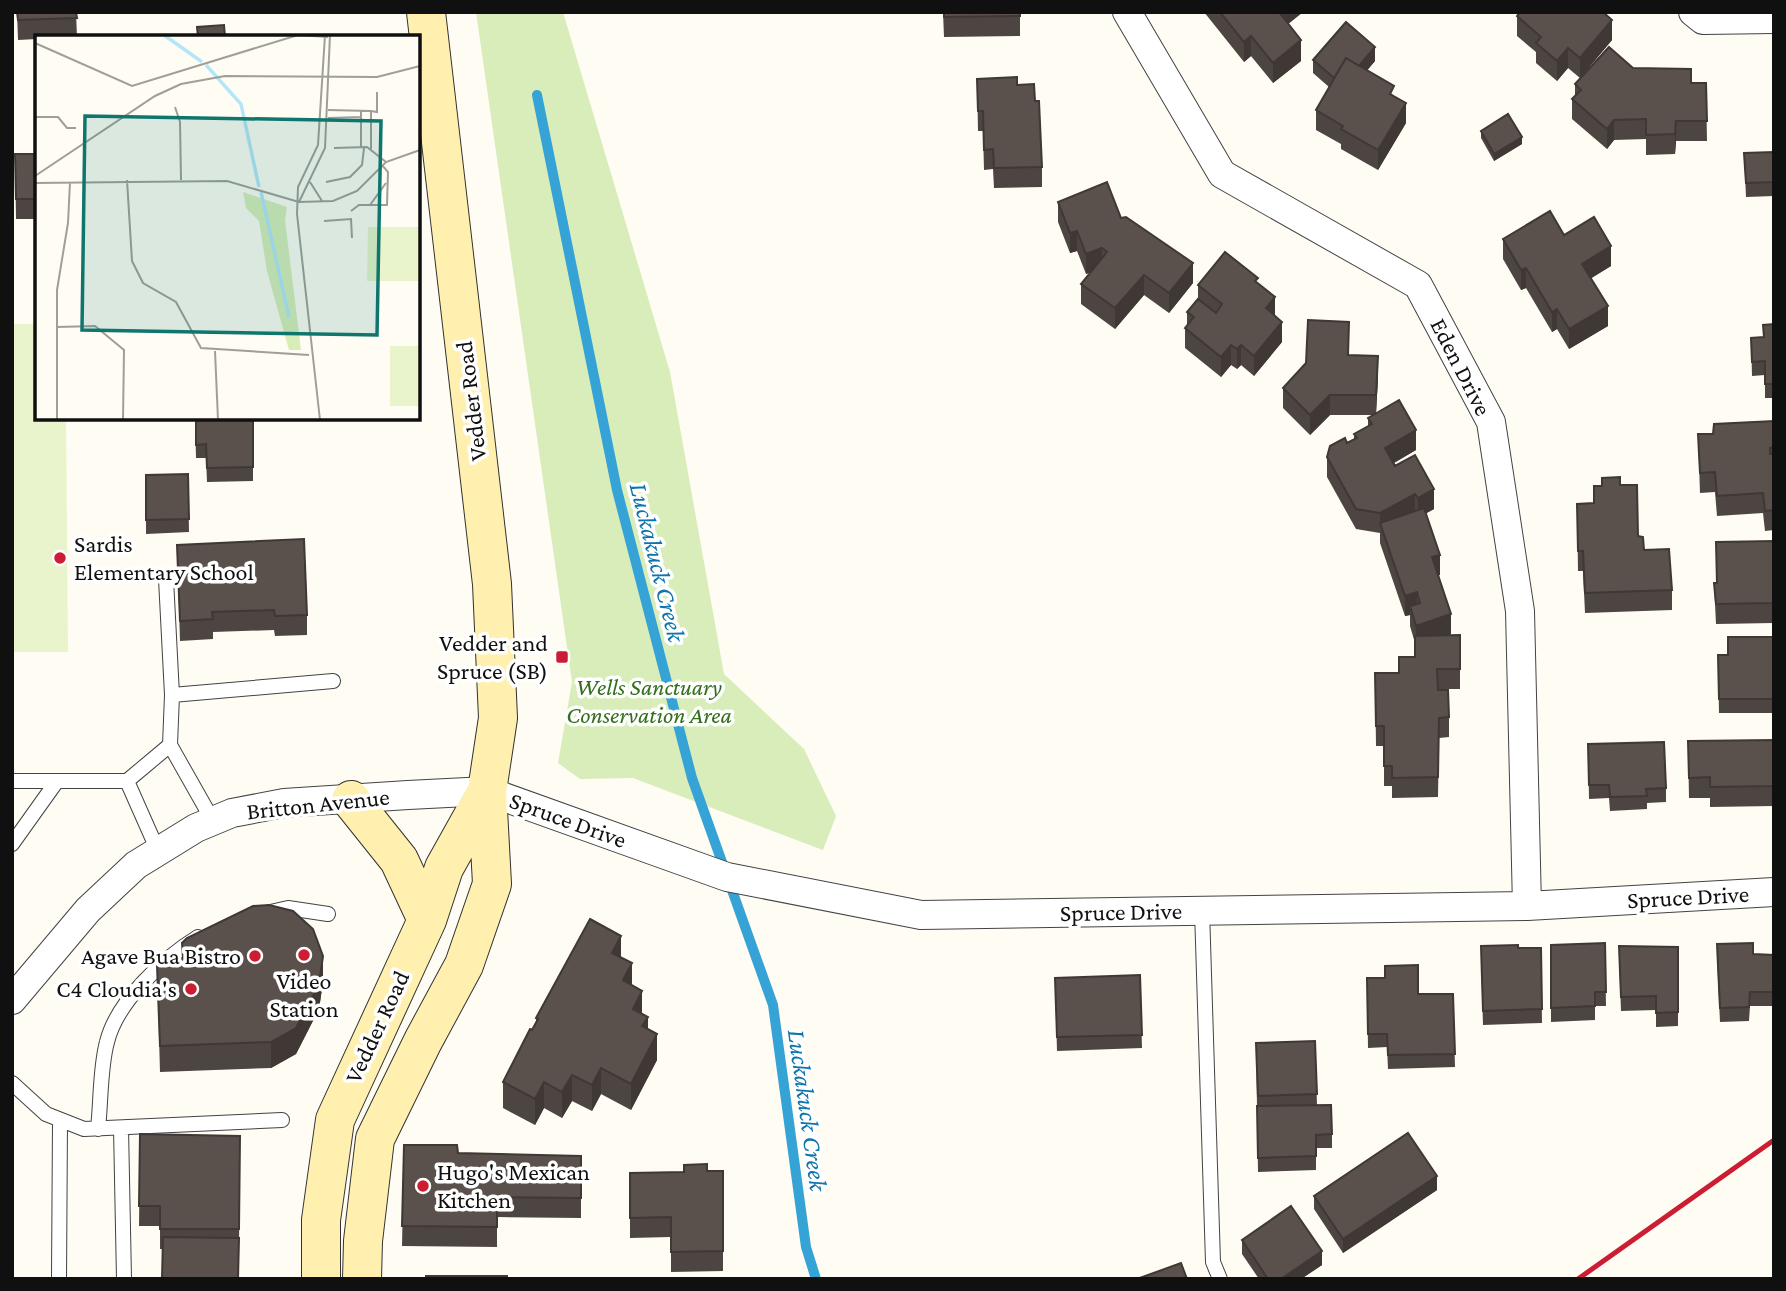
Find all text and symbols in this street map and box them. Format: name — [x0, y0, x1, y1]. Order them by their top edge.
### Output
inset map — [35, 35, 420, 420]
street label: Eden Drive — [1425, 314, 1497, 420]
street label: Vedder Road — [450, 339, 491, 463]
water label: Luckakuck Creek — [624, 480, 692, 646]
place label: Sardis Elementary School — [74, 530, 254, 585]
marker: Sardis Elementary School — [52, 550, 68, 566]
place label: Vedder and Spruce (SB) — [437, 629, 548, 685]
marker: Vedder and Spruce (SB) — [554, 649, 570, 665]
park label: Wells Sanctuary Conservation Area — [566, 673, 732, 728]
street label: Britton Avenue — [245, 783, 391, 824]
street label: Spruce Drive — [506, 786, 630, 853]
street label: Spruce Drive — [1626, 880, 1750, 913]
street label: Spruce Drive — [1060, 897, 1182, 926]
place label: Agave Bua Bistro — [81, 942, 241, 969]
marker: Video Station — [296, 947, 312, 963]
marker: Agave Bua Bistro — [247, 948, 263, 964]
street label: Vedder Road — [339, 966, 414, 1087]
place label: Video Station — [269, 967, 339, 1022]
place label: C4 Cloudia's — [56, 975, 177, 1002]
marker: C4 Cloudia's — [183, 981, 199, 997]
water label: Luckakuck Creek — [782, 1027, 833, 1194]
place label: Hugo's Mexican Kitchen — [437, 1158, 590, 1213]
marker: Hugo's Mexican Kitchen — [415, 1178, 431, 1194]

